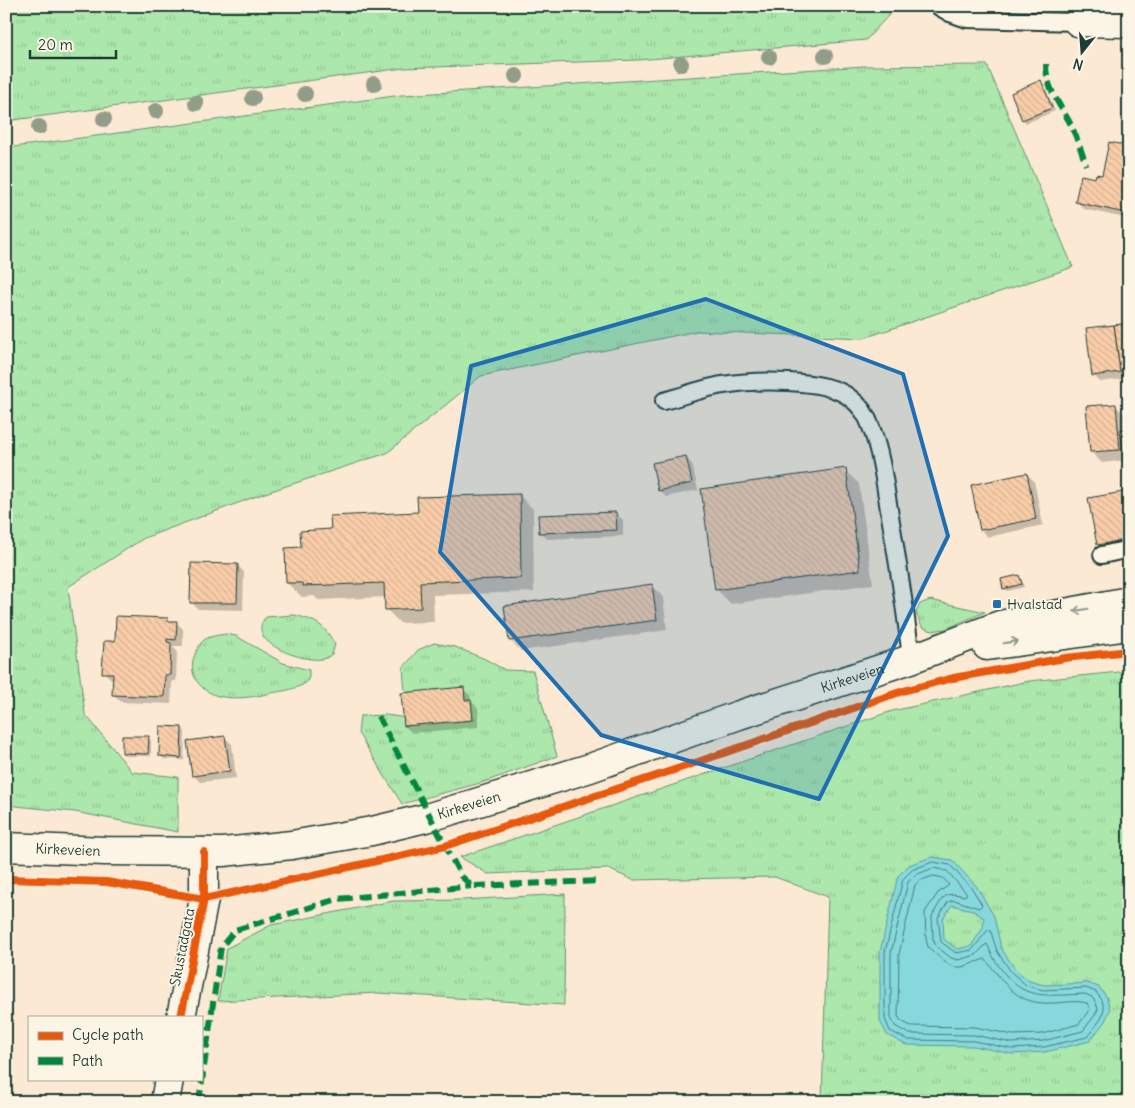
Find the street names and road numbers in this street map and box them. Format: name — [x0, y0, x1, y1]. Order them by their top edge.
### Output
street label: Kirkeveien — [819, 659, 886, 697]
street label: Kirkeveien — [435, 787, 503, 823]
street label: Kirkeveien — [35, 839, 101, 860]
street label: Skustadgata — [166, 907, 198, 987]

